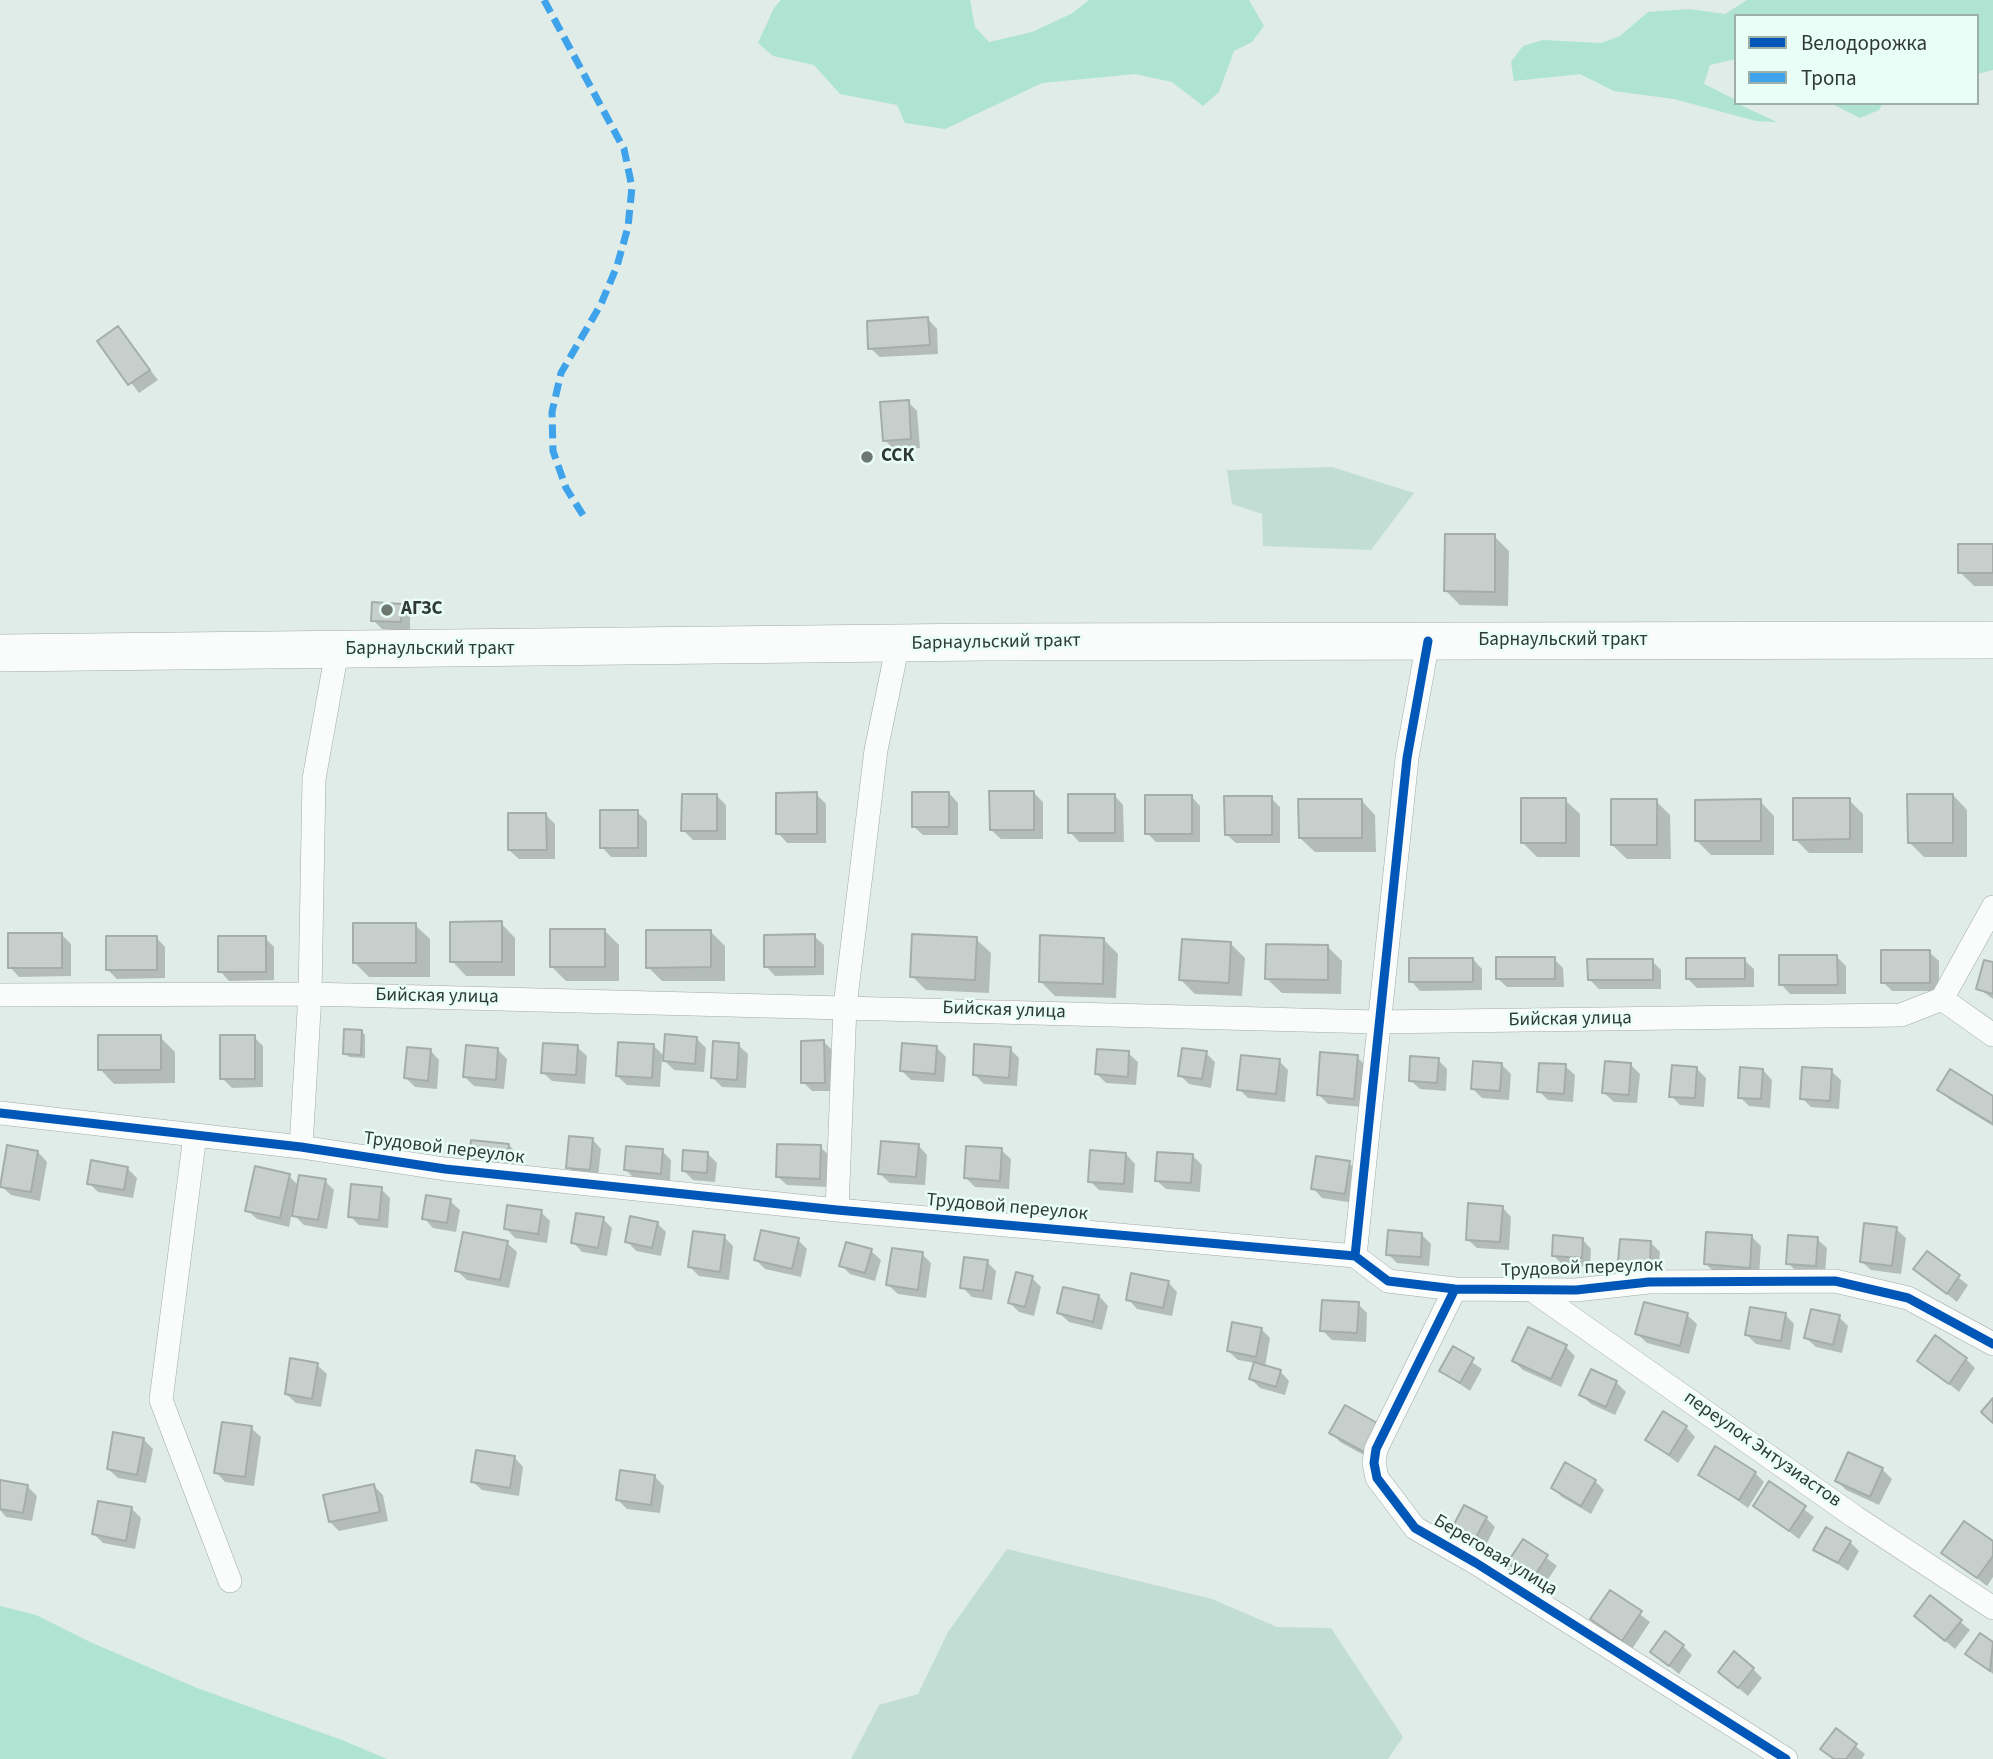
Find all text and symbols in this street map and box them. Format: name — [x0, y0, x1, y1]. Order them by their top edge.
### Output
legend — [1734, 14, 1979, 105]
text: Велодорожка — [1801, 28, 1927, 58]
text: Тропа — [1801, 63, 1857, 93]
place label: ССК — [881, 446, 914, 468]
marker: ССК — [859, 449, 875, 465]
place label: АГЗС — [401, 599, 443, 621]
marker: АГЗС — [379, 602, 395, 618]
street label: Барнаульский тракт — [911, 630, 1081, 656]
street label: Барнаульский тракт — [1478, 630, 1648, 652]
street label: Барнаульский тракт — [345, 639, 515, 661]
street label: Бийская улица — [375, 985, 499, 1009]
street label: Бийская улица — [942, 997, 1066, 1025]
street label: Бийская улица — [1508, 1008, 1632, 1032]
street label: Трудовой переулок — [362, 1128, 526, 1170]
street label: Трудовой переулок — [925, 1190, 1089, 1226]
street label: Трудовой переулок — [1501, 1255, 1663, 1283]
street label: переулок Энтузиастов — [1679, 1387, 1845, 1513]
street label: Береговая улица — [1429, 1510, 1561, 1602]

